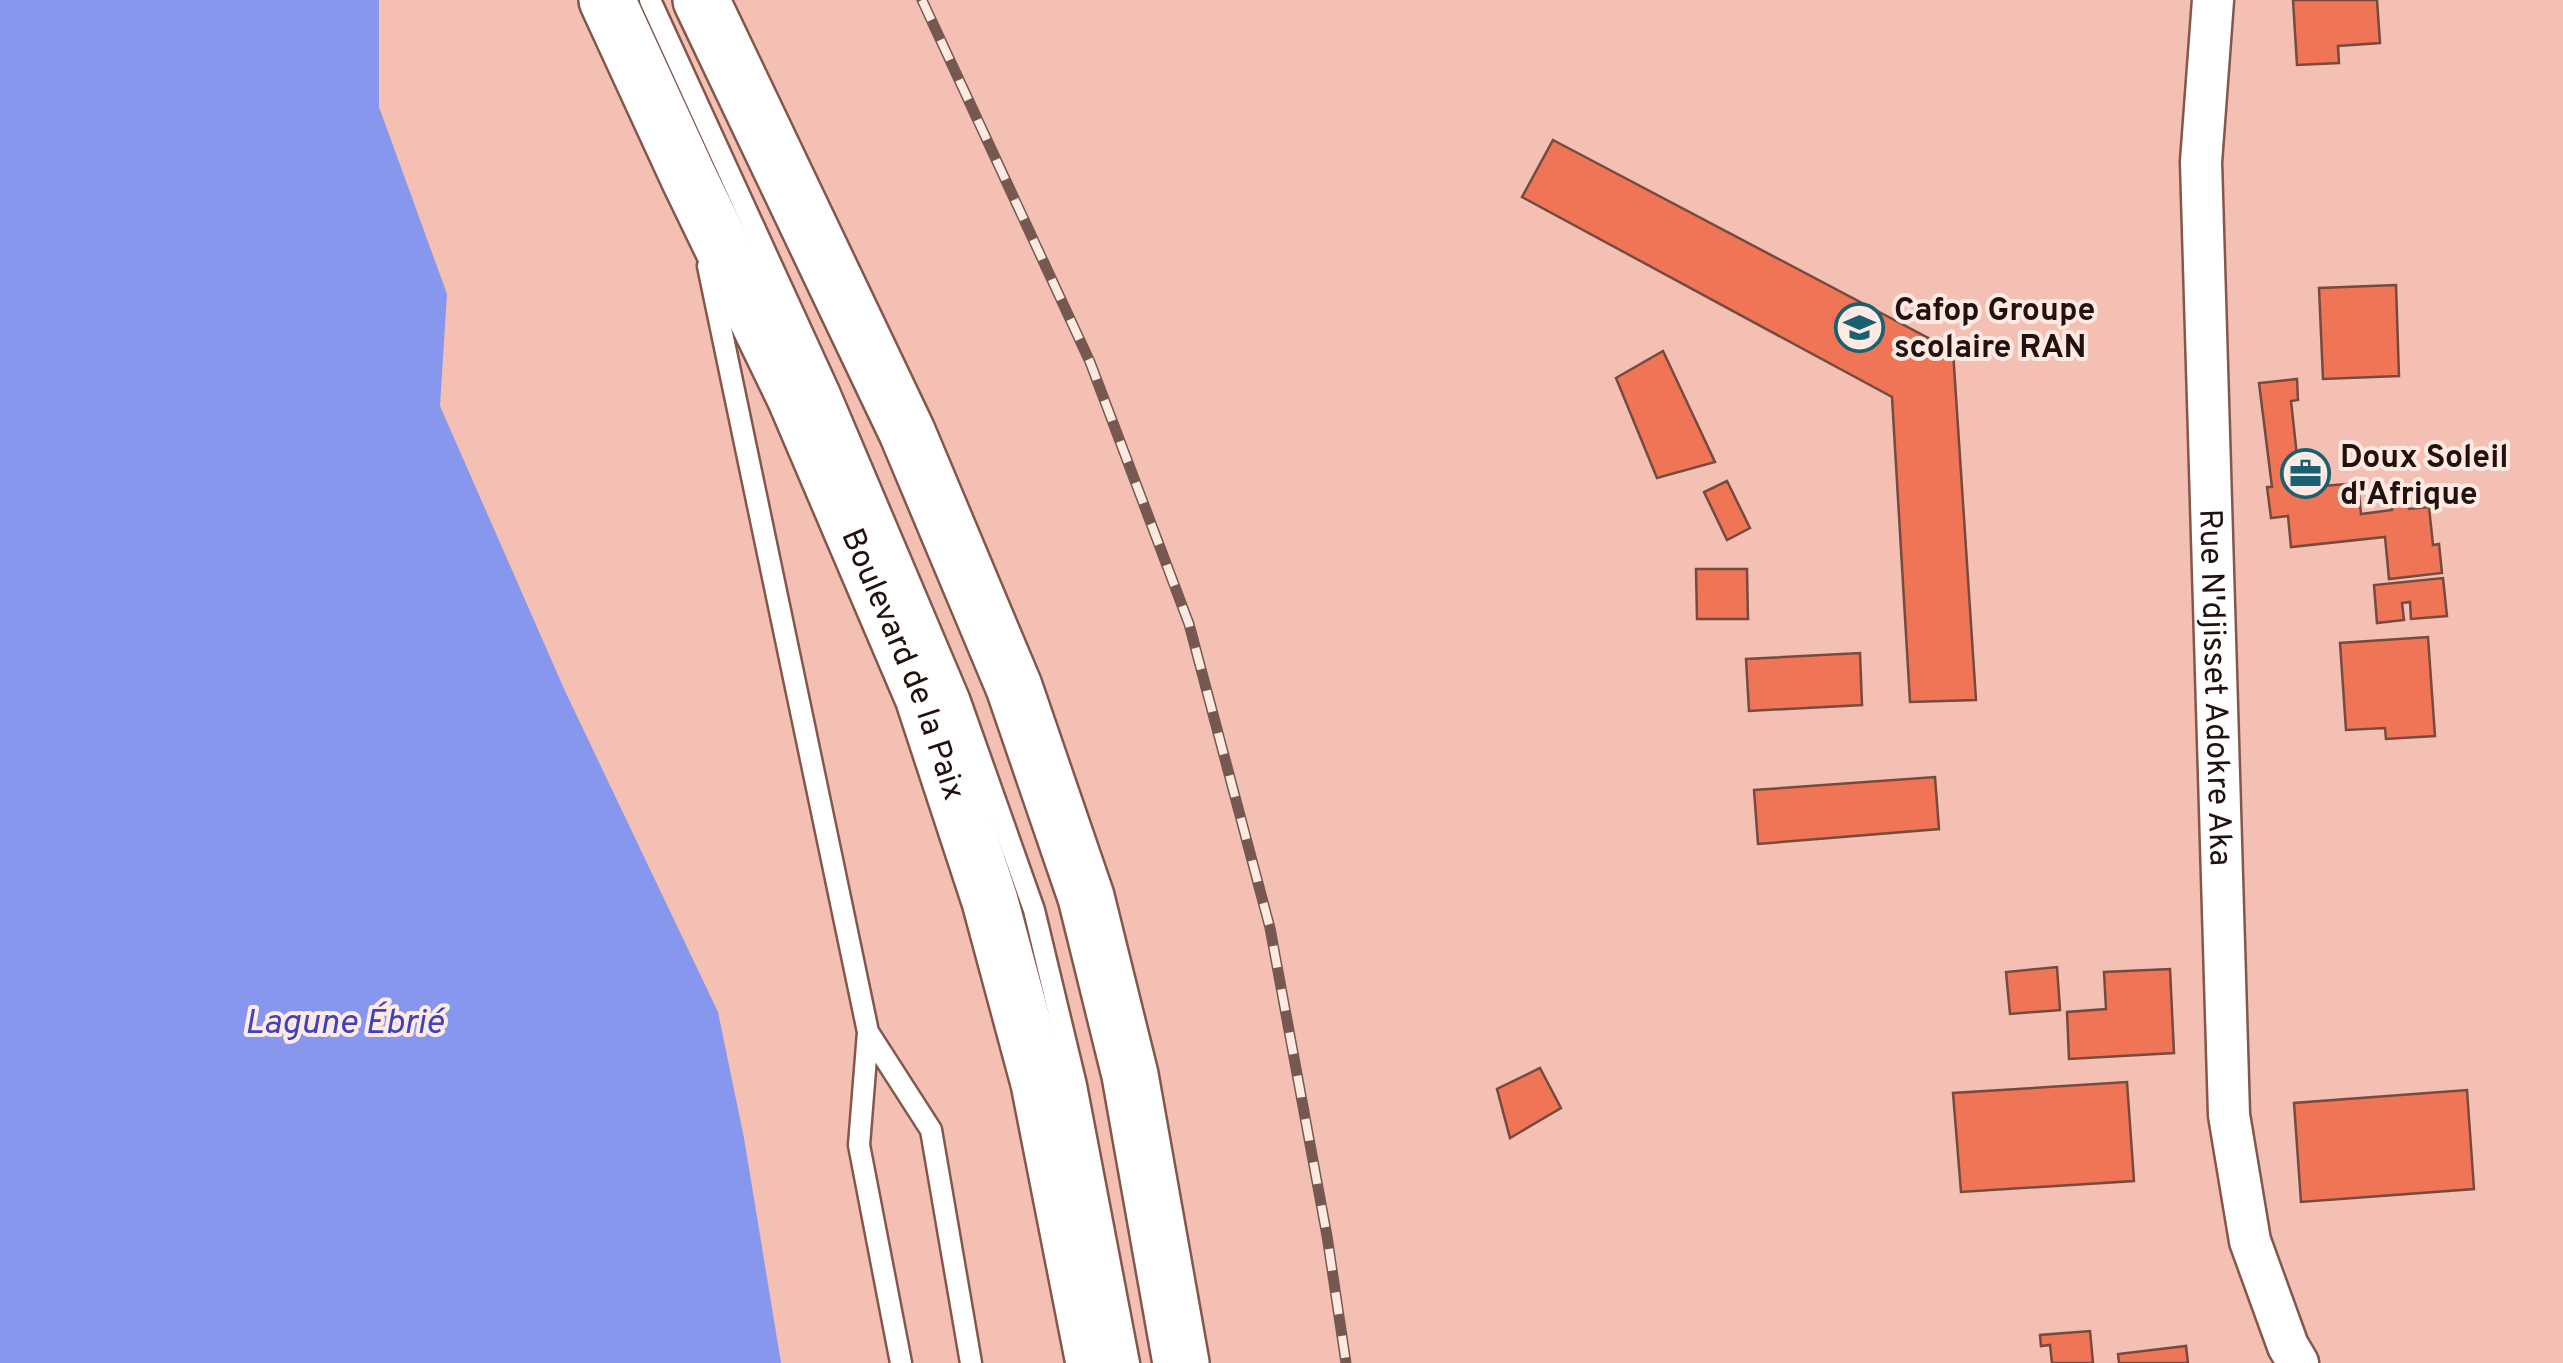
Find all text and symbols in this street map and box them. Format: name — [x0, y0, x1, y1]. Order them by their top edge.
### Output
place label: Cafop Groupe scolaire RAN — [1894, 292, 2095, 369]
school or university icon: Cafop Groupe scolaire RAN — [1833, 301, 1885, 353]
place label: Doux Soleil d'Afrique — [2340, 439, 2509, 516]
office icon: Doux Soleil d'Afrique — [2279, 448, 2331, 500]
street label: Rue N'djisset Adokre Aka — [2188, 508, 2239, 867]
street label: Boulevard de la Paix — [830, 523, 973, 806]
water label: Lagune Ébrié — [244, 1001, 446, 1046]

